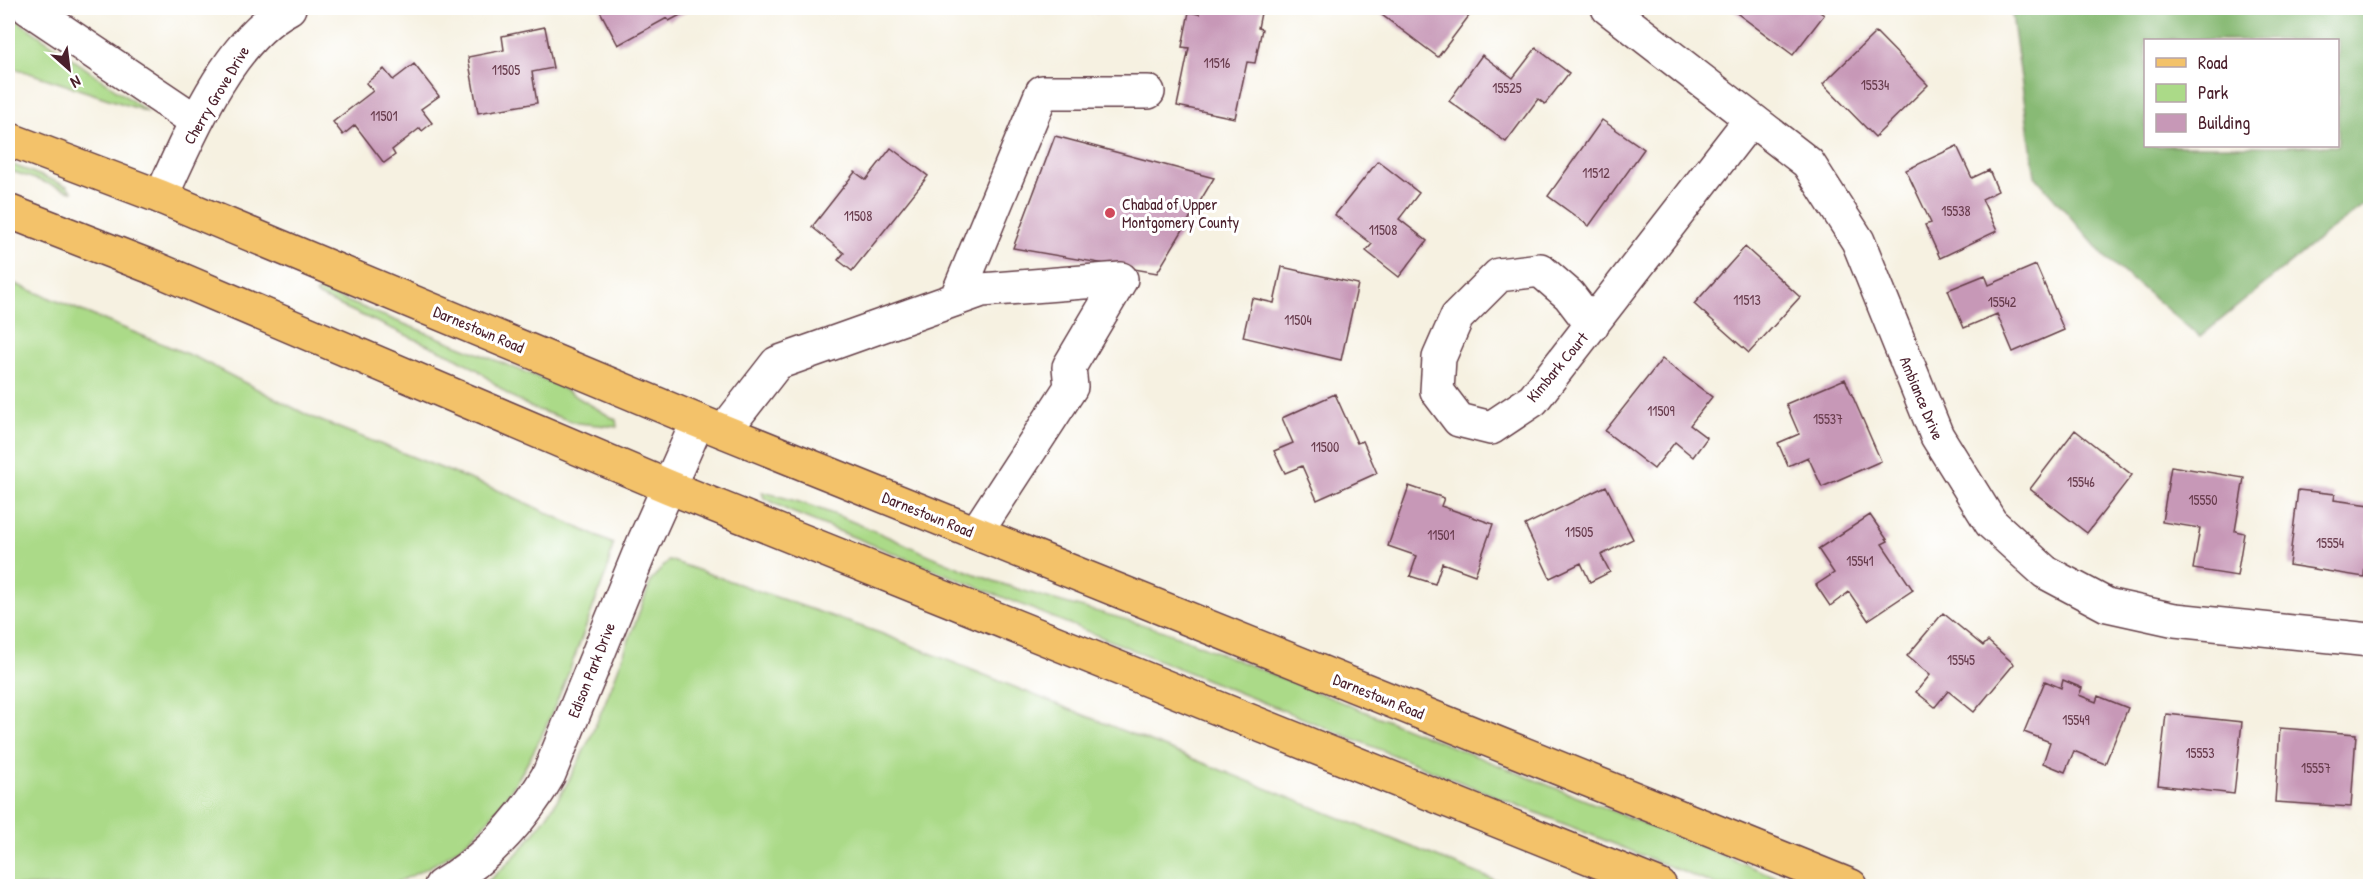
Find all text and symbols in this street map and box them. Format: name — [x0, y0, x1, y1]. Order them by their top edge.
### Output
north arrow — [39, 39, 99, 99]
legend — [2144, 39, 2339, 147]
street label: Cherry Grove Drive — [178, 41, 254, 148]
text: Road — [2198, 50, 2228, 75]
house number: 11516 — [1204, 53, 1231, 72]
house number: 11505 — [492, 60, 520, 79]
text: N — [67, 71, 85, 94]
house number: 15534 — [1861, 75, 1889, 94]
house number: 15525 — [1492, 78, 1522, 97]
text: Park — [2198, 80, 2229, 105]
house number: 11501 — [370, 106, 398, 125]
text: Building — [2198, 110, 2250, 135]
house number: 11512 — [1582, 163, 1610, 182]
place label: Chabad of Upper Montgomery County — [1122, 193, 1239, 233]
house number: 15538 — [1941, 201, 1971, 220]
house number: 11508 — [844, 206, 872, 225]
marker: Chabad of Upper Montgomery County — [1103, 206, 1117, 220]
house number: 11508 — [1369, 220, 1397, 239]
house number: 11513 — [1733, 290, 1761, 309]
house number: 15542 — [1988, 292, 2017, 311]
street label: Darnestown Road — [430, 300, 528, 358]
house number: 11504 — [1284, 310, 1312, 329]
street label: Kimbark Court — [1521, 327, 1593, 407]
street label: Ambiance Drive — [1895, 353, 1950, 444]
house number: 11509 — [1647, 401, 1675, 420]
house number: 15537 — [1813, 409, 1843, 428]
house number: 11500 — [1311, 437, 1339, 456]
house number: 15546 — [2067, 472, 2095, 491]
street label: Darnestown Road — [879, 486, 977, 542]
house number: 15550 — [2188, 490, 2218, 509]
house number: 11505 — [1565, 522, 1593, 541]
house number: 11501 — [1427, 525, 1455, 544]
house number: 15554 — [2316, 533, 2344, 552]
house number: 15541 — [1846, 551, 1874, 570]
street label: Edison Park Drive — [562, 618, 620, 721]
house number: 15545 — [1947, 650, 1975, 669]
street label: Darnestown Road — [1330, 668, 1428, 724]
house number: 15549 — [2062, 710, 2090, 729]
house number: 15553 — [2185, 743, 2215, 762]
house number: 15557 — [2301, 758, 2331, 777]

